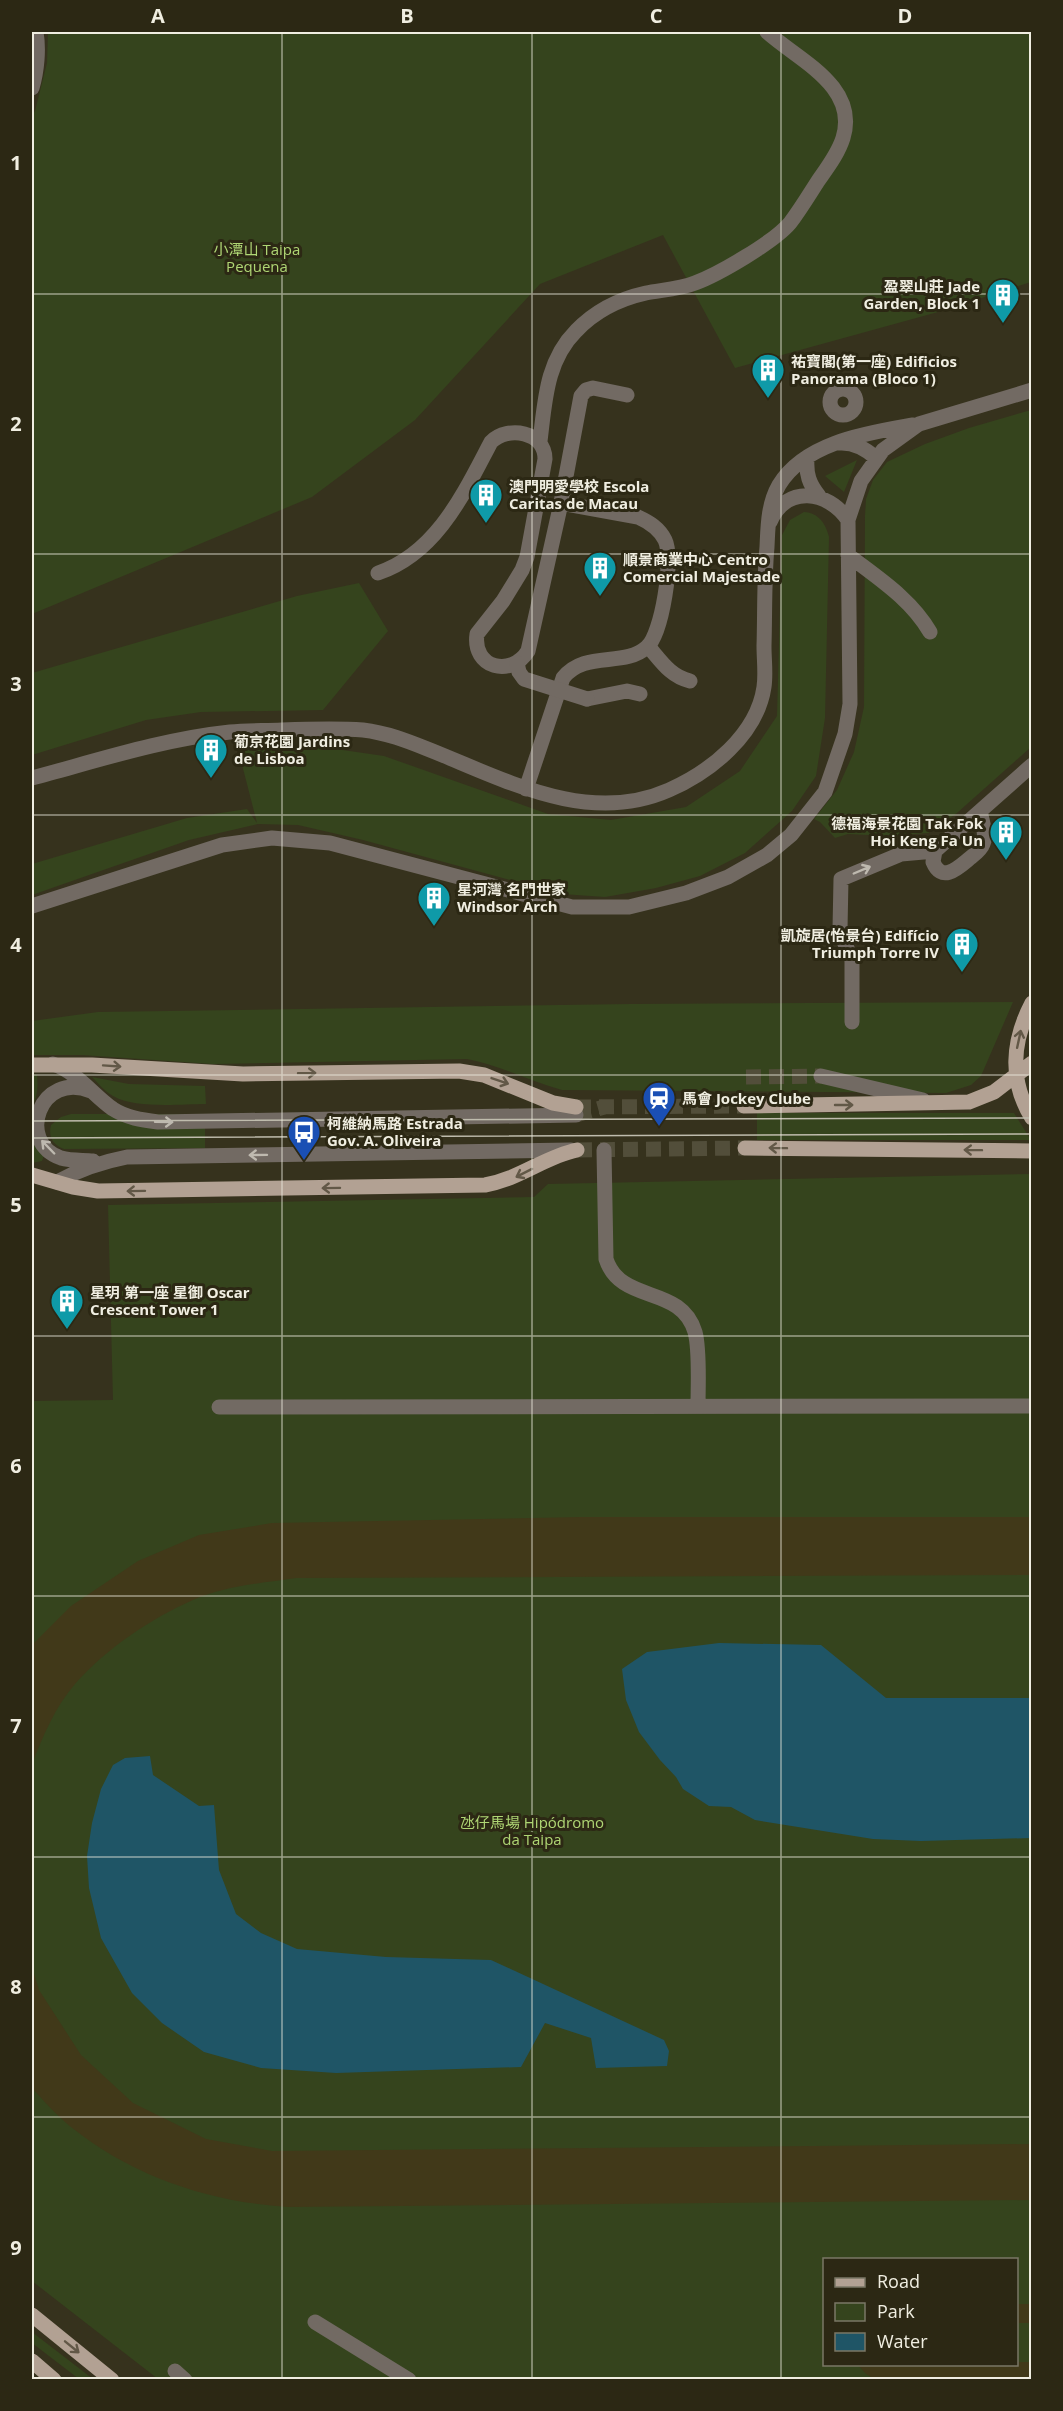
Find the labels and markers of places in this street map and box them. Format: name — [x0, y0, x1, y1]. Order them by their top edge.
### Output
place label: 盈翠山莊 Jade Garden, Block 1 — [863, 276, 980, 313]
building icon: 盈翠山莊 Jade Garden, Block 1 — [985, 277, 1021, 324]
place label: 祐寶閣(第一座) Edificios Panorama (Bloco 1) — [791, 351, 957, 388]
building icon: 祐寶閣(第一座) Edificios Panorama (Bloco 1) — [750, 352, 786, 399]
place label: 澳門明愛學校 Escola Caritas de Macau — [509, 476, 649, 513]
building icon: 澳門明愛學校 Escola Caritas de Macau — [468, 477, 504, 524]
place label: 順景商業中心 Centro Comercial Majestade — [623, 549, 780, 586]
building icon: 順景商業中心 Centro Comercial Majestade — [582, 550, 618, 597]
place label: 葡京花園 Jardins de Lisboa — [234, 731, 350, 768]
building icon: 葡京花園 Jardins de Lisboa — [193, 732, 229, 779]
place label: 德福海景花園 Tak Fok Hoi Keng Fa Un — [831, 813, 984, 850]
building icon: 德福海景花園 Tak Fok Hoi Keng Fa Un — [988, 814, 1024, 861]
place label: 星河灣 名門世家 Windsor Arch — [457, 879, 566, 916]
building icon: 星河灣 名門世家 Windsor Arch — [416, 880, 452, 927]
place label: 凱旋居(怡景台) Edifício Triumph Torre IV — [781, 925, 939, 962]
building icon: 凱旋居(怡景台) Edifício Triumph Torre IV — [944, 926, 980, 973]
station icon: 馬會 Jockey Clube — [641, 1080, 677, 1127]
place label: 馬會 Jockey Clube — [682, 1088, 811, 1108]
place label: 柯維納馬路 Estrada Gov. A. Oliveira — [327, 1113, 463, 1150]
bus stop icon: 柯維納馬路 Estrada Gov. A. Oliveira — [286, 1114, 322, 1161]
place label: 星玥 第一座 星御 Oscar Crescent Tower 1 — [90, 1282, 250, 1319]
building icon: 星玥 第一座 星御 Oscar Crescent Tower 1 — [49, 1283, 85, 1330]

